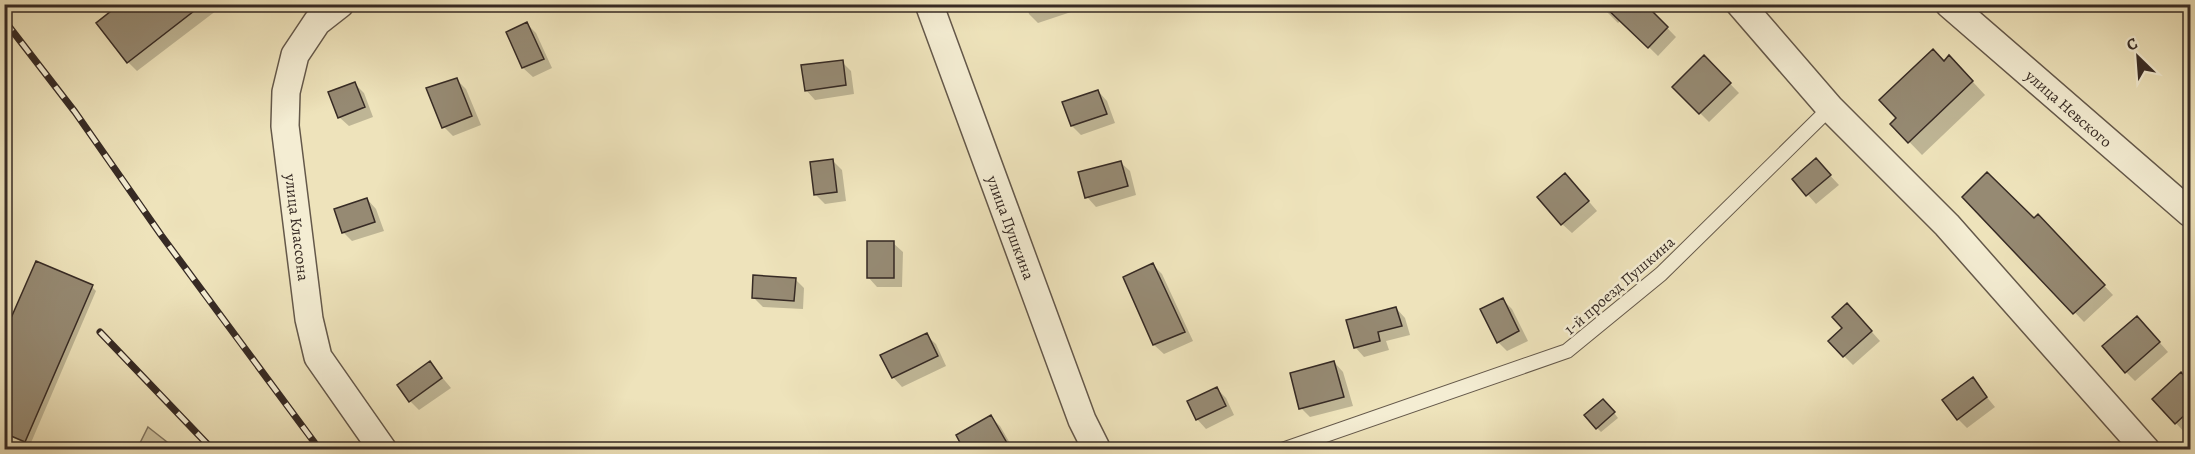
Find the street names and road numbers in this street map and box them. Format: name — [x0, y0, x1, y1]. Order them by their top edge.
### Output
street label: улица Невского — [2020, 64, 2117, 153]
street label: улица Классона — [279, 172, 314, 283]
street label: улица Пушкина — [981, 172, 1040, 284]
street label: 1-й проезд Пушкина — [1559, 231, 1680, 340]

